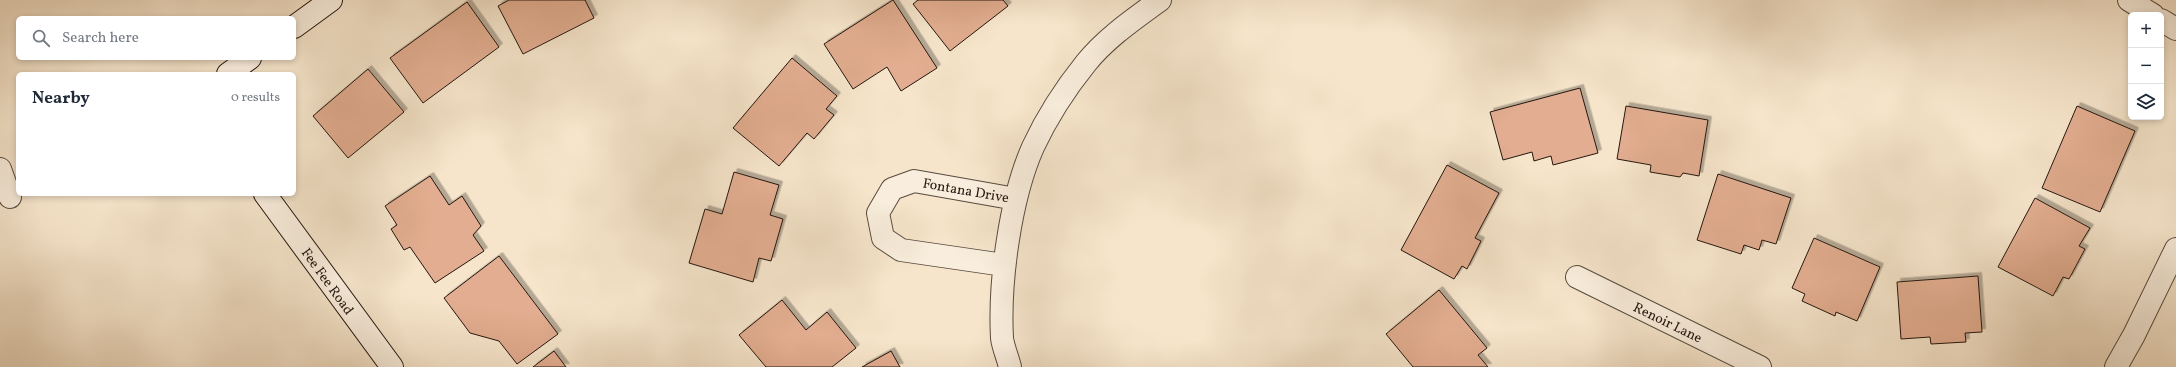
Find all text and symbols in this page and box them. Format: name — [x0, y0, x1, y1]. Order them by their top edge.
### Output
map controls — [2128, 12, 2164, 120]
button: + — [2128, 12, 2164, 48]
search box — [16, 16, 296, 60]
icon: search — [30, 27, 52, 49]
text: Search here — [62, 28, 139, 49]
button: − — [2128, 48, 2164, 84]
button: layers — [2128, 84, 2164, 120]
text: Nearby — [32, 87, 90, 110]
text: 0 results — [231, 89, 280, 107]
street label: Fontana Drive — [921, 175, 1011, 208]
street label: Fee Fee Road — [296, 245, 357, 319]
street label: Renoir Lane — [1630, 298, 1705, 348]

